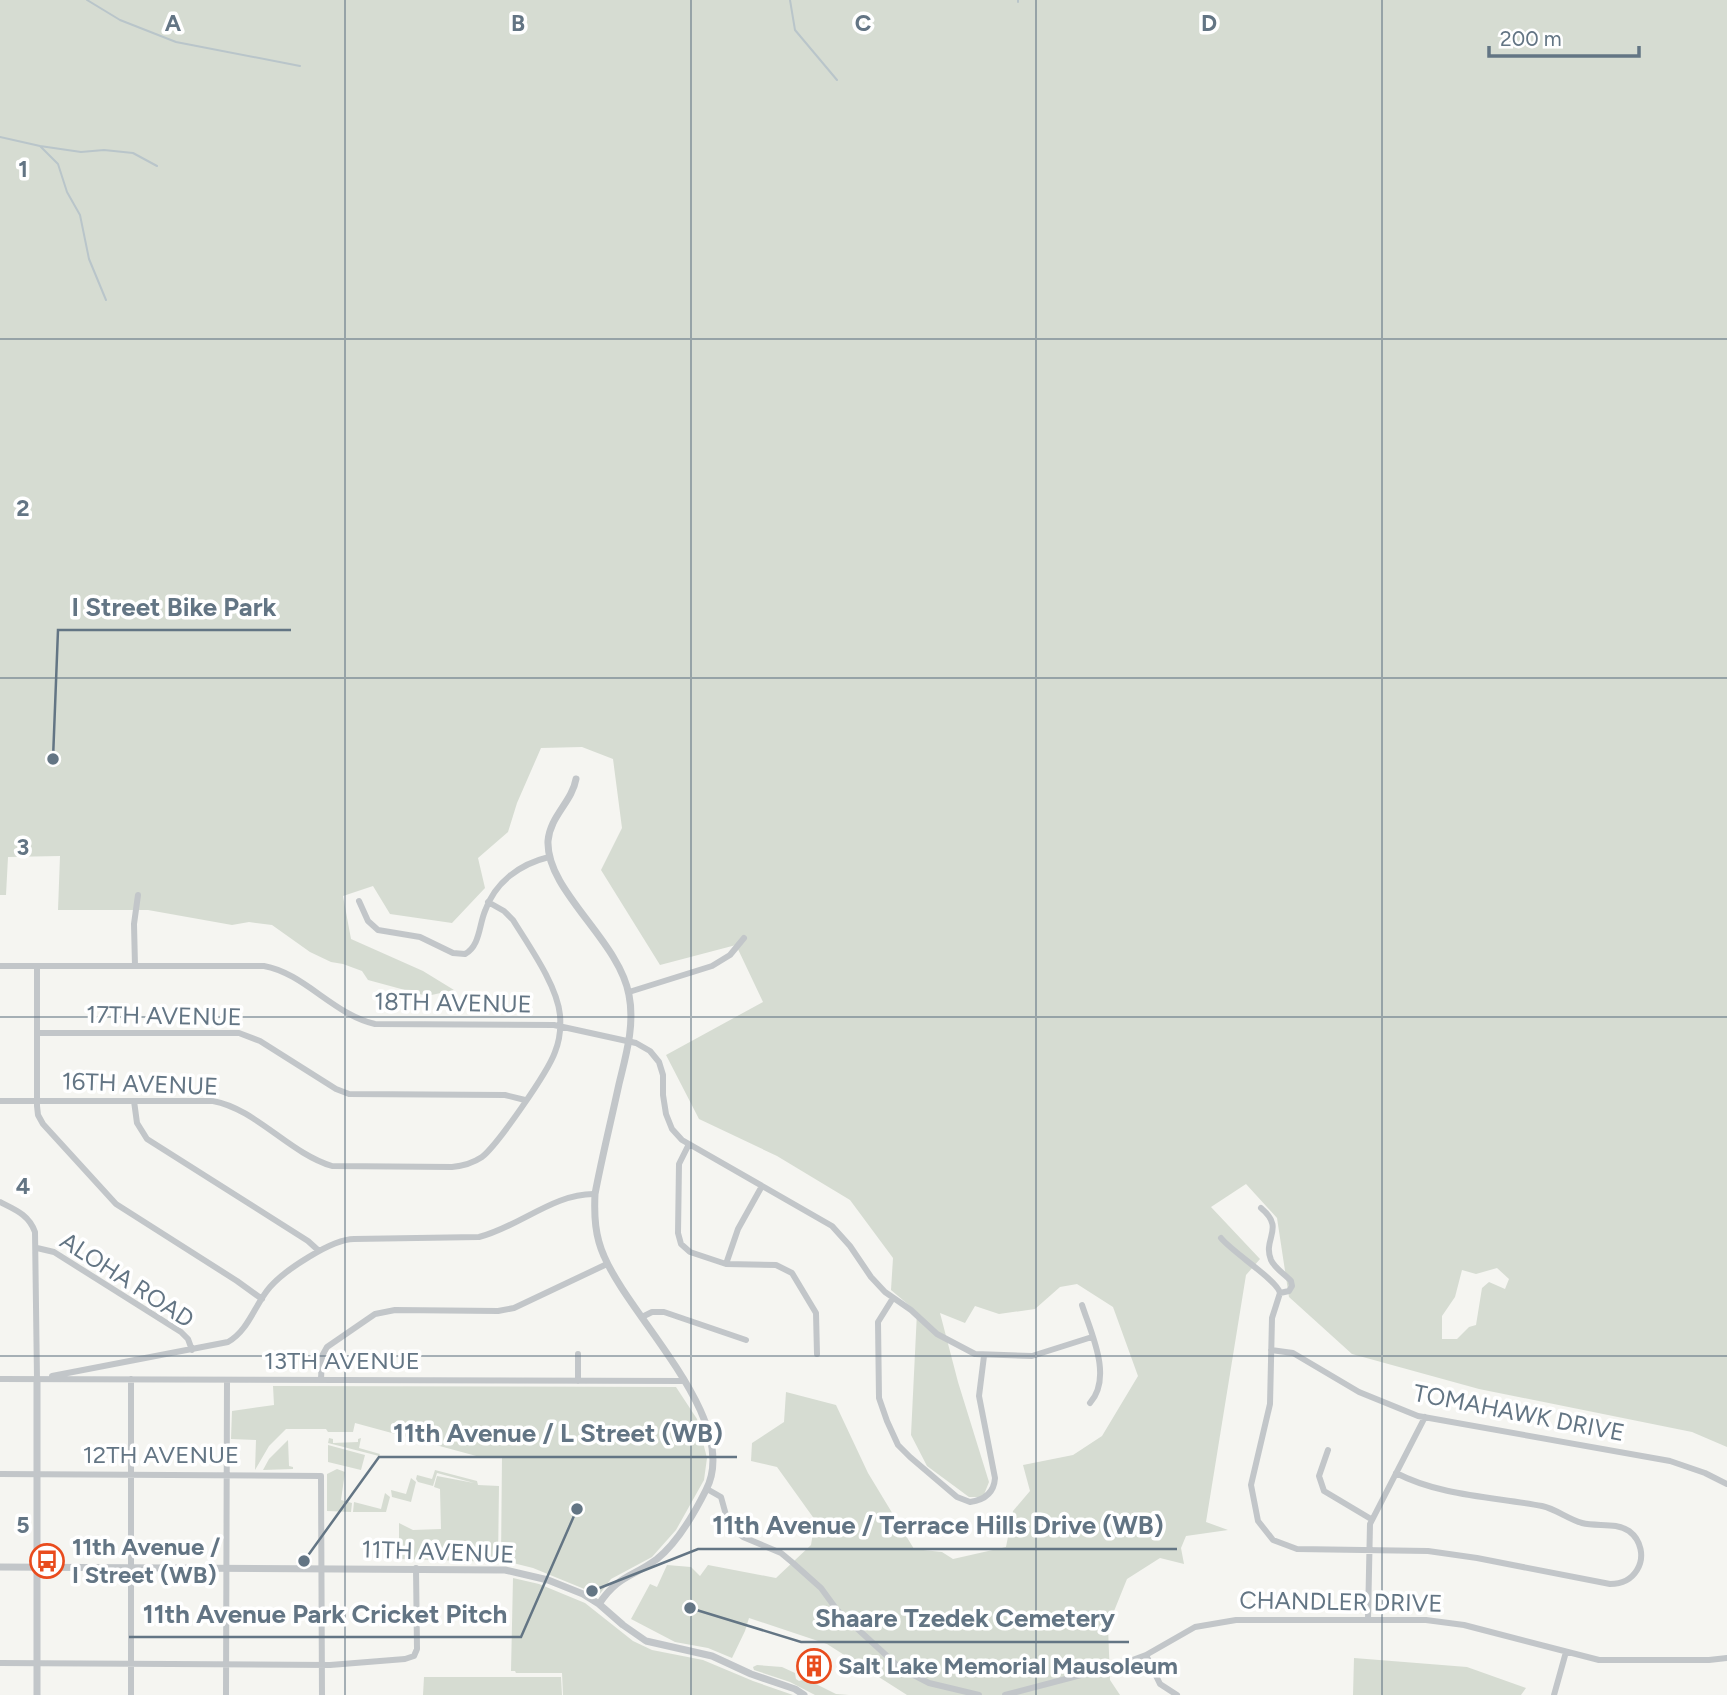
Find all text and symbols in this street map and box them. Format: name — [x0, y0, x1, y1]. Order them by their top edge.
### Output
text: A — [165, 9, 182, 37]
text: B — [511, 9, 525, 37]
text: C — [855, 9, 872, 37]
text: D — [1201, 9, 1217, 37]
scale bar — [1489, 14, 1640, 58]
text: 200 m — [1500, 26, 1562, 51]
text: 1 — [18, 155, 28, 183]
text: 2 — [16, 494, 30, 522]
callout: I Street Bike Park — [58, 583, 291, 630]
text: I Street Bike Park — [72, 591, 277, 623]
text: 3 — [17, 833, 29, 861]
street label: 18TH AVENUE — [374, 987, 532, 1018]
street label: 17TH AVENUE — [86, 1000, 242, 1031]
street label: 16TH AVENUE — [61, 1066, 219, 1101]
text: 4 — [16, 1172, 30, 1200]
street label: ALOHA ROAD — [55, 1226, 200, 1334]
street label: 13TH AVENUE — [264, 1346, 420, 1375]
street label: TOMAHAWK DRIVE — [1411, 1378, 1627, 1447]
callout: 11th Avenue / L Street (WB) — [379, 1410, 737, 1457]
text: 11th Avenue / L Street (WB) — [393, 1417, 723, 1449]
street label: 12TH AVENUE — [83, 1440, 239, 1469]
callout: 11th Avenue / Terrace Hills Drive (WB) — [698, 1502, 1177, 1549]
text: 11th Avenue / Terrace Hills Drive (WB) — [712, 1509, 1164, 1541]
text: 5 — [16, 1511, 30, 1539]
place label: 11th Avenue / I Street (WB) — [72, 1532, 221, 1589]
street label: 11TH AVENUE — [361, 1534, 515, 1569]
bus stop icon: 11th Avenue / I Street (WB) — [28, 1542, 66, 1580]
street label: CHANDLER DRIVE — [1239, 1585, 1443, 1618]
callout: 11th Avenue Park Cricket Pitch — [129, 1590, 521, 1637]
callout: Shaare Tzedek Cemetery — [801, 1595, 1129, 1642]
text: 11th Avenue Park Cricket Pitch — [143, 1598, 507, 1630]
text: Shaare Tzedek Cemetery — [815, 1602, 1115, 1634]
building icon: Salt Lake Memorial Mausoleum — [795, 1647, 833, 1685]
place label: Salt Lake Memorial Mausoleum — [838, 1651, 1178, 1680]

